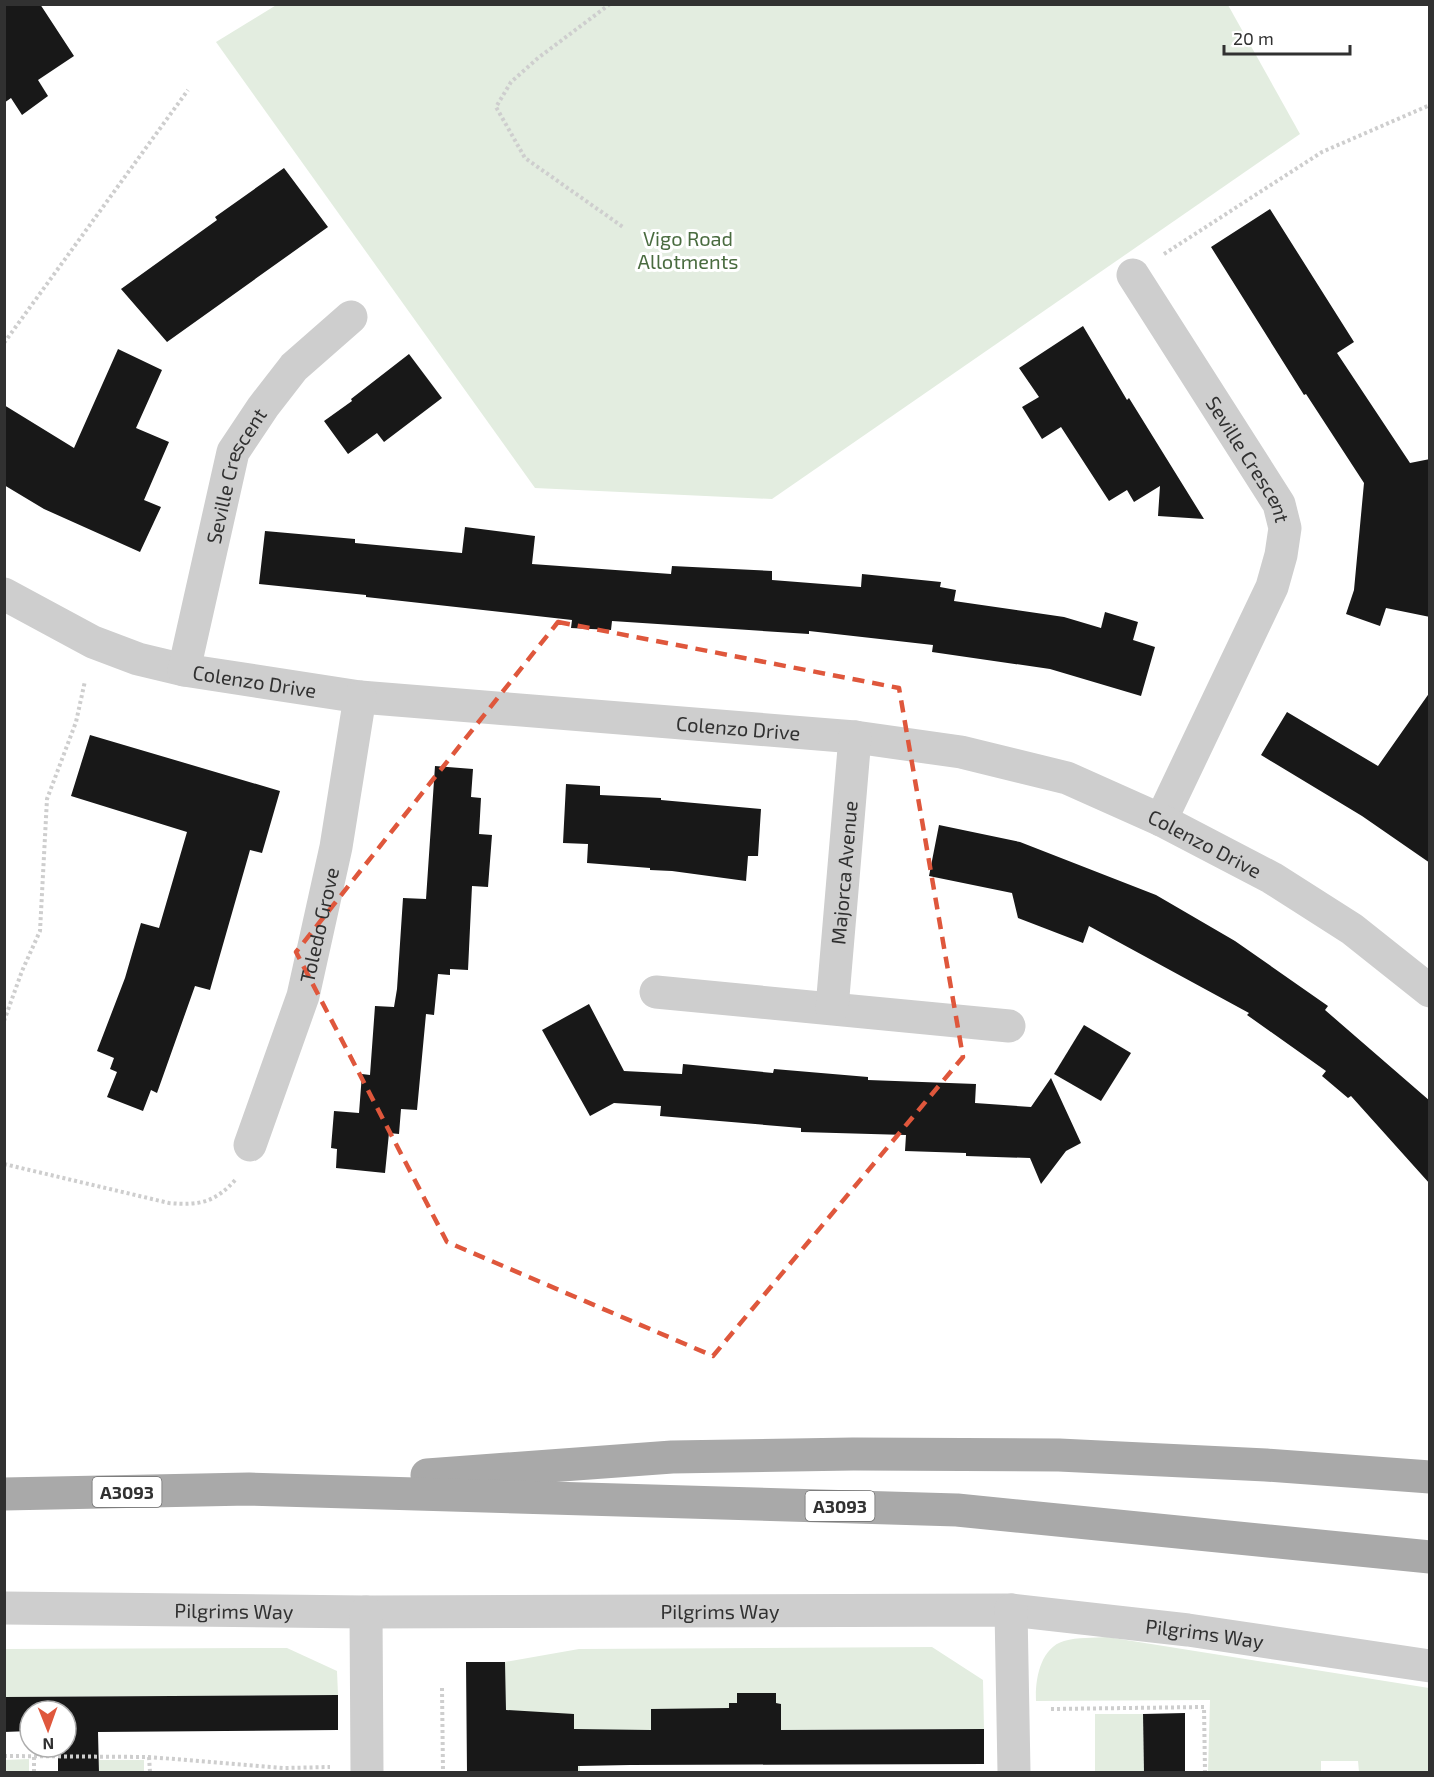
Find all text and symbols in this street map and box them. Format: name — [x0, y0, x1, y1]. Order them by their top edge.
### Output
scale bar — [1224, 18, 1350, 56]
text: 20 m — [1233, 27, 1274, 49]
park label: Vigo Road Allotments — [638, 226, 738, 273]
street label: Seville Crescent — [1201, 392, 1295, 525]
street label: Seville Crescent — [201, 403, 271, 546]
street label: Colenzo Drive — [191, 660, 318, 702]
street label: Colenzo Drive — [675, 711, 801, 745]
street label: Majorca Avenue — [825, 799, 862, 945]
street label: Colenzo Drive — [1145, 804, 1266, 882]
street label: Toledo Grove — [294, 865, 343, 985]
road number: A3093 — [92, 1477, 162, 1507]
road number: A3093 — [806, 1491, 874, 1521]
street label: Pilgrims Way — [174, 1598, 294, 1623]
street label: Pilgrims Way — [660, 1599, 780, 1623]
street label: Pilgrims Way — [1144, 1613, 1266, 1653]
north arrow — [18, 1699, 78, 1759]
text: N — [42, 1735, 54, 1754]

